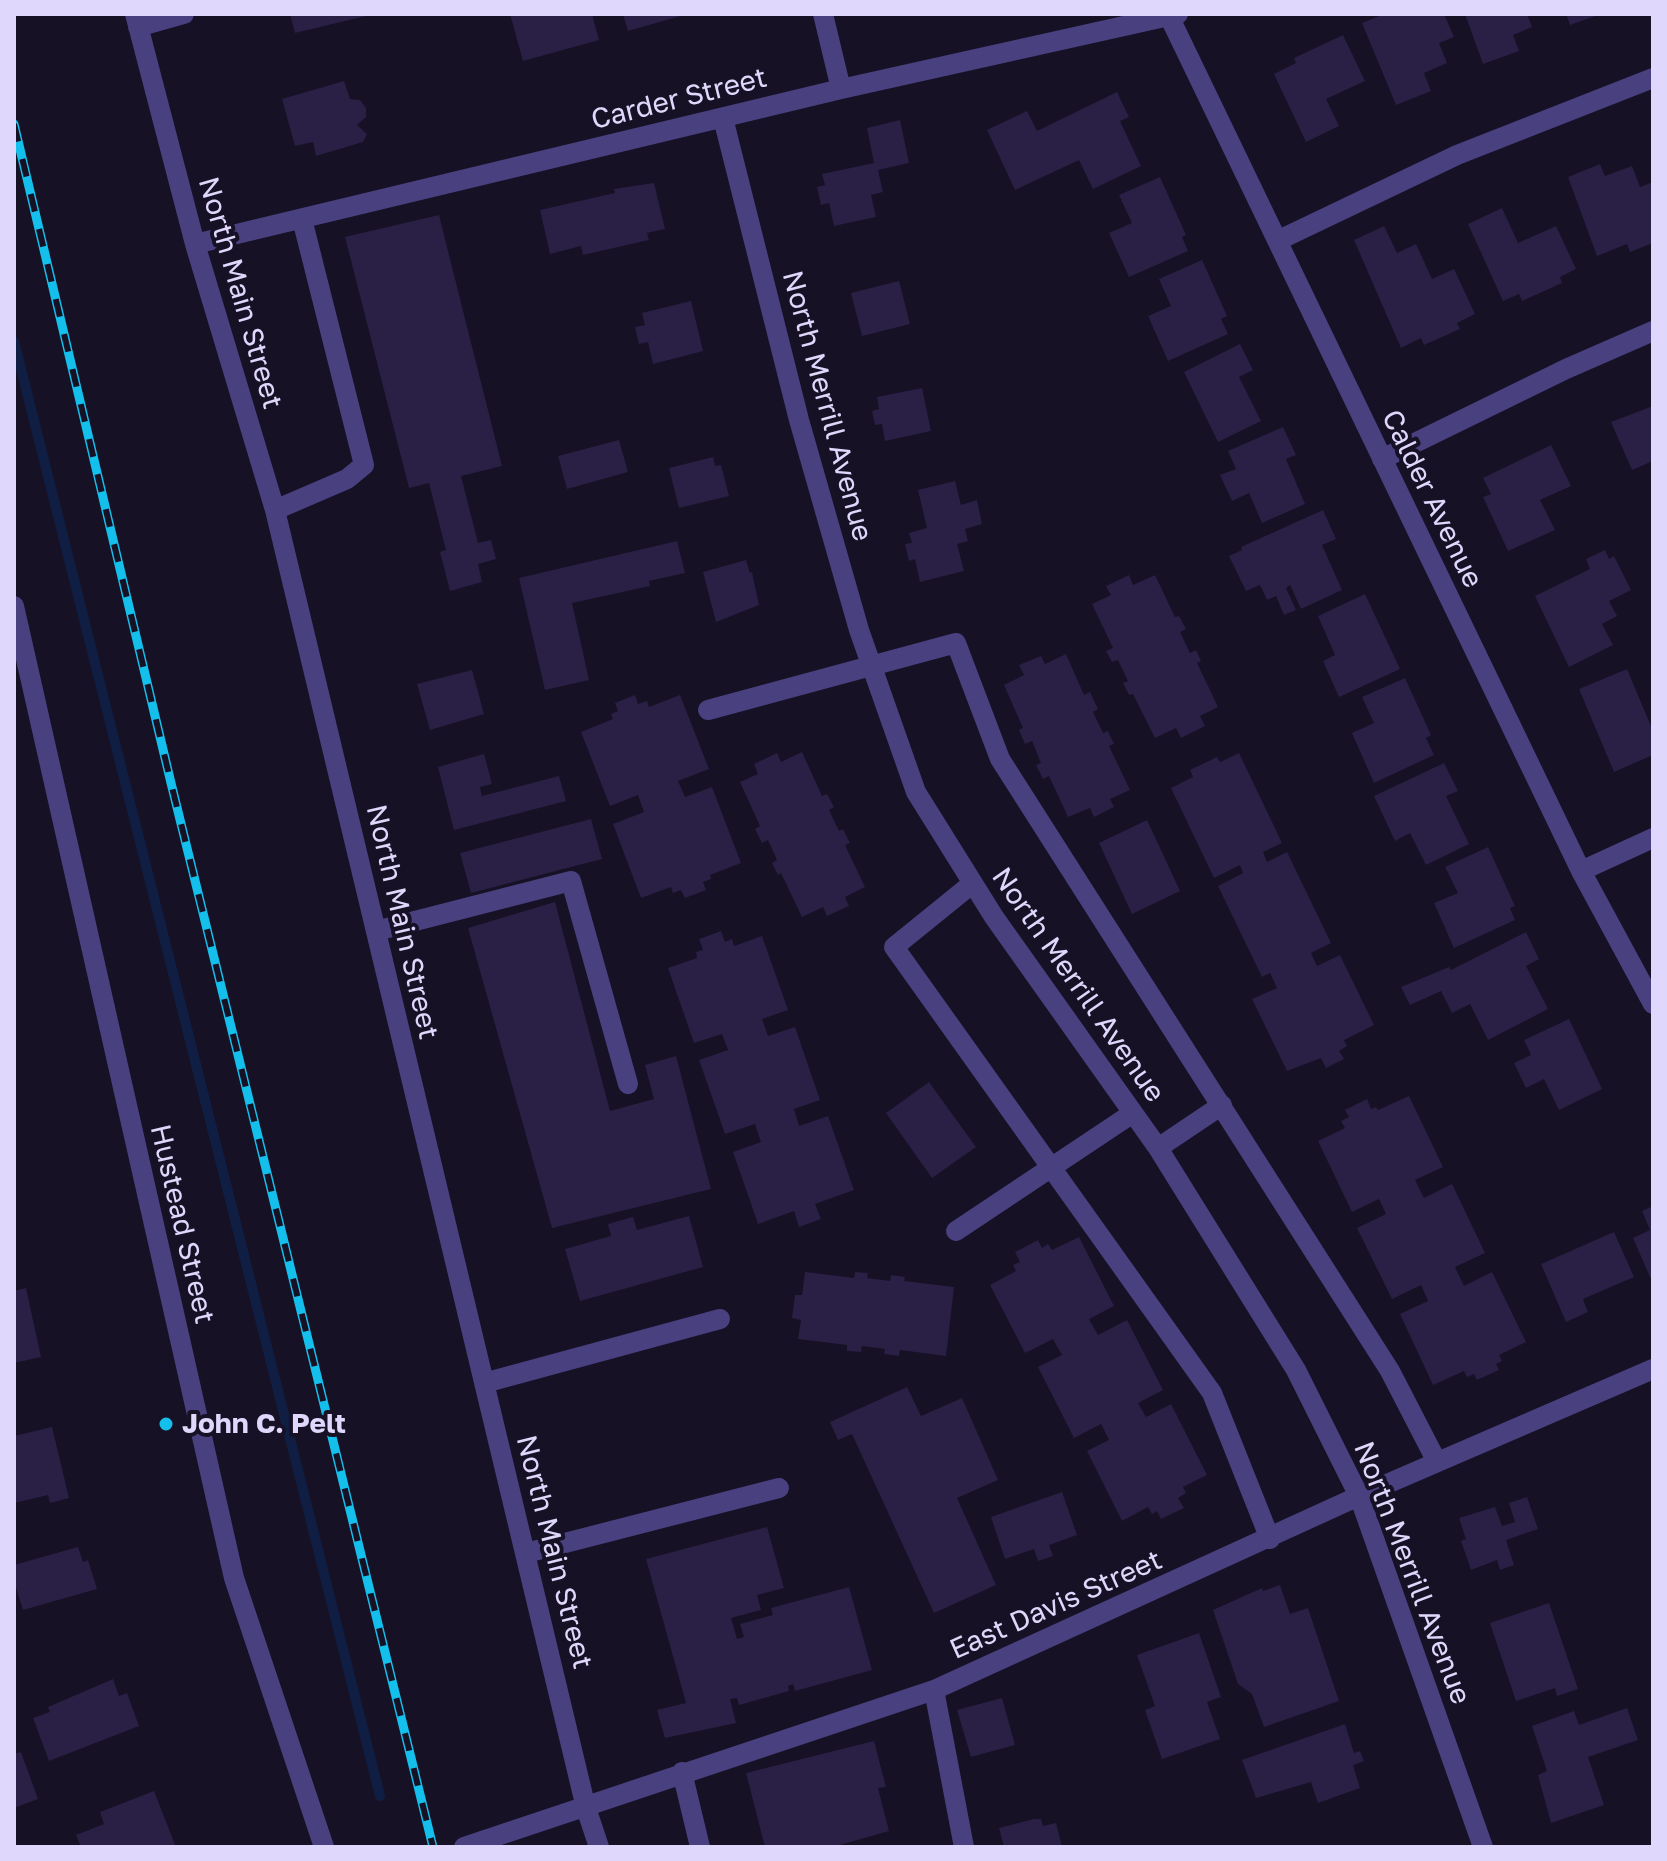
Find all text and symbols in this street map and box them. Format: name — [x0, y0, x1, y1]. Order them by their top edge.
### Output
street label: Carder Street — [588, 61, 770, 137]
street label: North Main Street — [191, 173, 289, 413]
street label: North Merrill Avenue — [775, 267, 879, 545]
street label: Calder Avenue — [1374, 405, 1490, 593]
street label: North Main Street — [359, 802, 445, 1042]
street label: North Merrill Avenue — [984, 861, 1172, 1109]
street label: Hustead Street — [143, 1121, 221, 1327]
place label: John C. Pelt — [182, 1407, 346, 1441]
marker: John C. Pelt — [157, 1415, 175, 1433]
street label: North Main Street — [509, 1432, 599, 1672]
street label: North Merrill Avenue — [1346, 1437, 1478, 1709]
street label: East Davis Street — [945, 1543, 1167, 1667]

